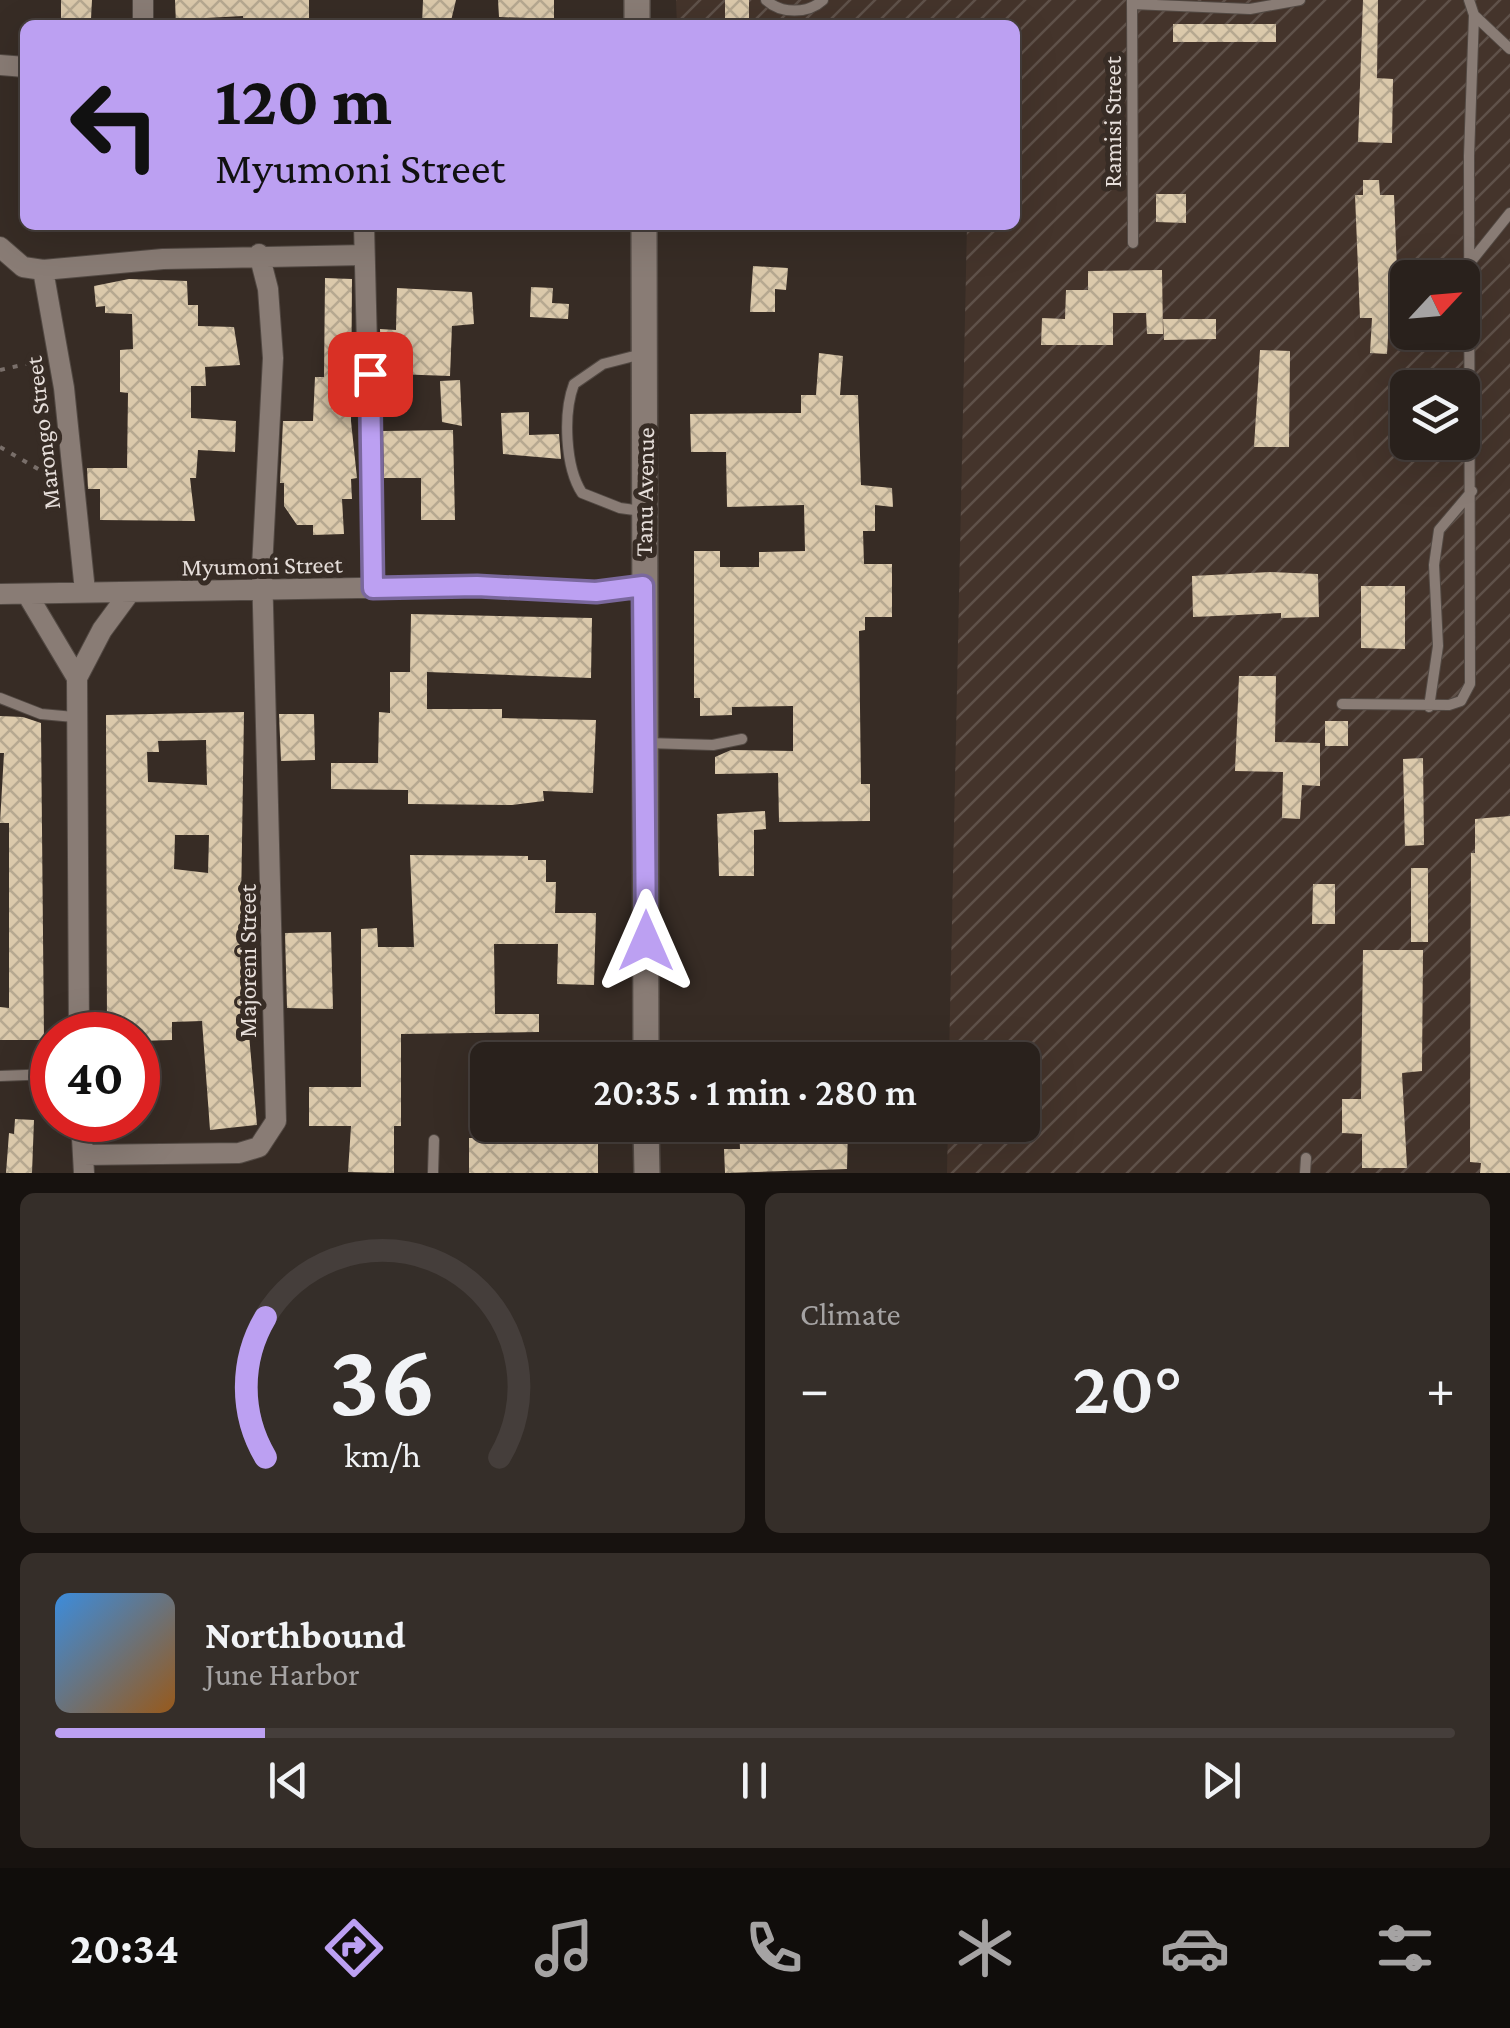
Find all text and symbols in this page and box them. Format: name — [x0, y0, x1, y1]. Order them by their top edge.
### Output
street label: Ramisi Street — [1099, 56, 1126, 188]
icon: left — [50, 60, 180, 190]
text: 120 m — [215, 61, 392, 139]
text: Myumoni Street — [215, 143, 505, 193]
north arrow — [1390, 260, 1480, 350]
map controls — [1390, 260, 1480, 460]
pin — [328, 332, 413, 417]
icon: arrive — [343, 347, 398, 402]
street label: Marongo Street — [20, 354, 66, 511]
button: layers — [1390, 370, 1480, 460]
street label: Tanu Avenue — [630, 427, 659, 557]
street label: Myumoni Street — [181, 551, 344, 581]
street label: Majoreni Street — [234, 884, 262, 1038]
position arrow — [594, 889, 698, 993]
speed limit sign: 40 — [30, 1012, 160, 1142]
text: 20:35 · 1 min · 280 m — [593, 1071, 917, 1113]
text: Climate — [800, 1296, 901, 1332]
text: 36 — [329, 1322, 436, 1437]
text: 20° — [1073, 1346, 1182, 1429]
text: − — [800, 1358, 829, 1419]
text: + — [1426, 1358, 1455, 1419]
text: km/h — [344, 1435, 421, 1475]
text: Northbound — [205, 1614, 406, 1656]
text: June Harbor — [205, 1656, 360, 1692]
icon: previous — [261, 1753, 316, 1808]
icon: pause — [727, 1753, 782, 1808]
icon: next — [1194, 1753, 1249, 1808]
icon: directions — [319, 1913, 389, 1983]
icon: music — [529, 1913, 599, 1983]
icon: phone — [739, 1913, 809, 1983]
icon: climate — [950, 1913, 1020, 1983]
icon: car — [1160, 1913, 1230, 1983]
icon: filters — [1370, 1913, 1440, 1983]
text: 20:34 — [70, 1923, 179, 1973]

